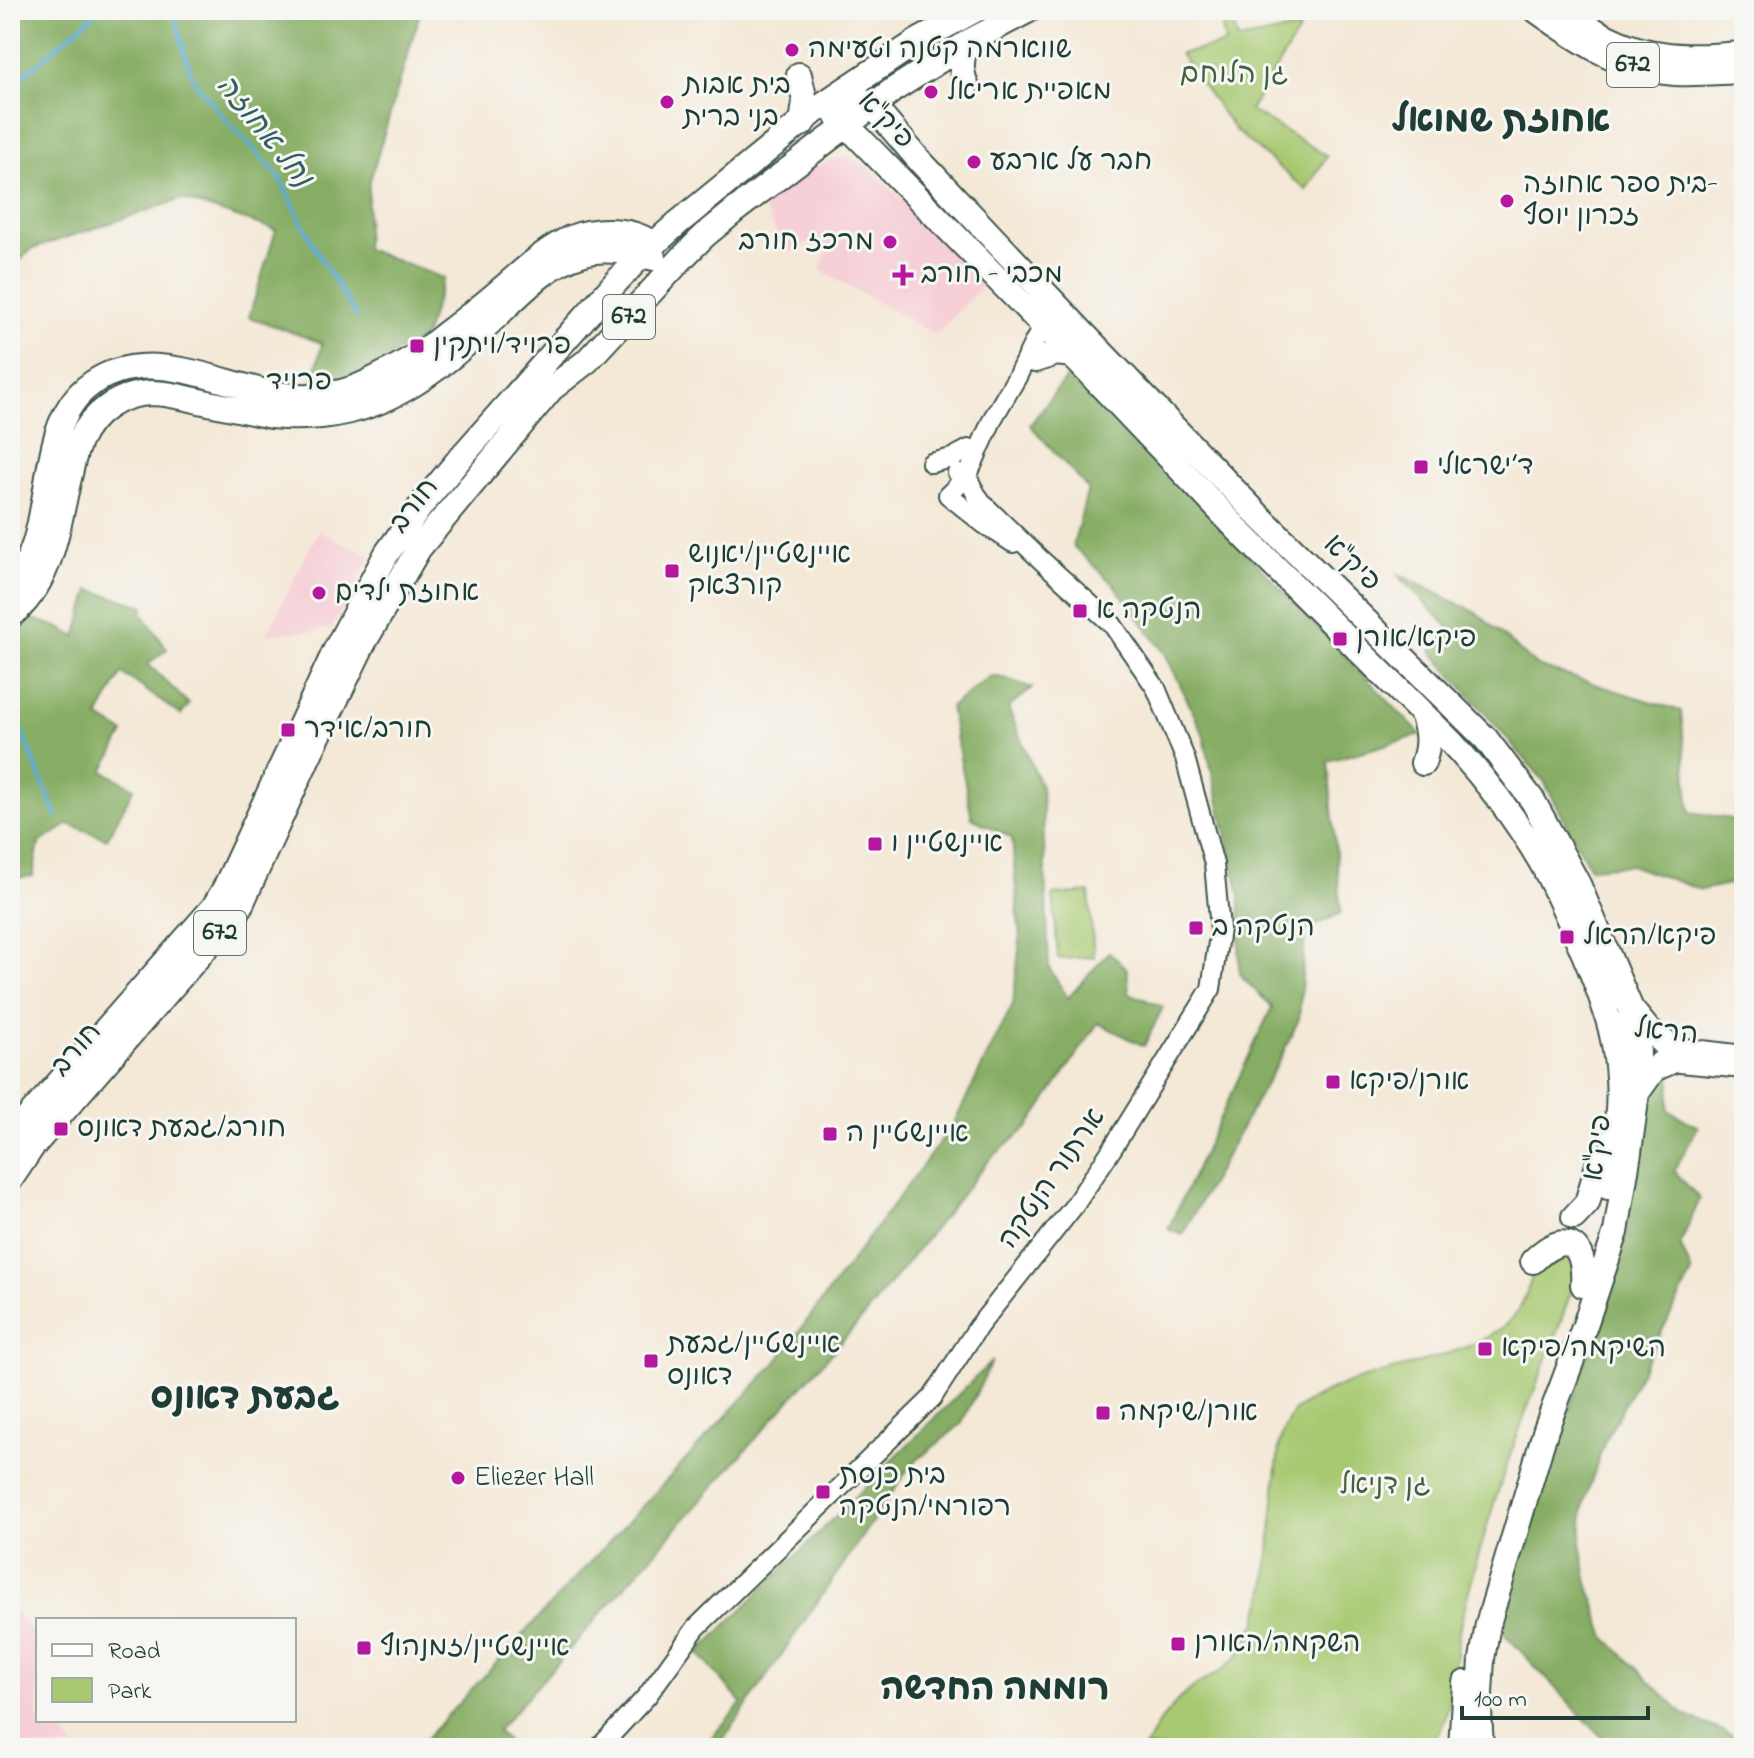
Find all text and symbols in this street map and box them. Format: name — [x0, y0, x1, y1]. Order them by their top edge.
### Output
place label: שווארמה קטנה וטעימה — [808, 30, 1072, 71]
marker: שווארמה קטנה וטעימה — [783, 41, 801, 59]
road number: 672 — [1607, 43, 1659, 87]
park label: גן הלוחם — [1180, 55, 1288, 96]
water label: נחל אחוזה — [204, 66, 324, 200]
place label: בית אבות בני ברית — [681, 66, 791, 139]
place label: מאפיית אריאל — [947, 72, 1112, 113]
street label: פיק"א — [847, 83, 923, 159]
marker: מאפיית אריאל — [922, 83, 940, 101]
marker: בית אבות בני ברית — [658, 93, 676, 111]
district label: אחוזת שמואל — [1392, 96, 1610, 149]
place label: חבר על ארבע — [990, 142, 1152, 183]
marker: חבר על ארבע — [965, 153, 983, 171]
place label: בית ספר אחוזה- זכרון יוסף — [1523, 165, 1718, 238]
marker: בית ספר אחוזה- זכרון יוסף — [1498, 192, 1516, 210]
place label: מרכז חורב — [738, 222, 874, 263]
marker: מרכז חורב — [881, 233, 899, 251]
place label: מכבי - חורב — [921, 255, 1063, 296]
marker: מכבי - חורב — [892, 264, 914, 286]
road number: 672 — [603, 295, 655, 339]
place label: פרויד/ויתקין — [433, 326, 571, 367]
marker: פרויד/ויתקין — [408, 337, 426, 355]
street label: פרויד — [266, 362, 332, 403]
place label: ד׳ישראלי — [1437, 447, 1534, 488]
marker: ד׳ישראלי — [1412, 458, 1430, 476]
street label: חורב — [380, 470, 450, 542]
street label: פיק"א — [1313, 526, 1389, 602]
place label: איינשטיין/יאנוש קורצאק — [688, 535, 851, 608]
marker: איינשטיין/יאנוש קורצאק — [663, 562, 681, 580]
place label: אחוזת ילדים — [335, 573, 479, 614]
marker: אחוזת ילדים — [310, 584, 328, 602]
place label: הנטקה א — [1096, 591, 1201, 632]
marker: הנטקה א — [1071, 602, 1089, 620]
place label: פיקא/אורן — [1356, 619, 1476, 660]
marker: פיקא/אורן — [1331, 630, 1349, 648]
place label: חורב/אידר — [304, 710, 432, 751]
marker: חורב/אידר — [279, 721, 297, 739]
place label: איינשטיין ו — [891, 824, 1003, 865]
marker: איינשטיין ו — [866, 835, 884, 853]
place label: הנטקה ב — [1212, 908, 1315, 949]
road number: 672 — [194, 911, 246, 955]
place label: פיקא/הראל — [1583, 917, 1716, 958]
marker: הנטקה ב — [1187, 919, 1205, 937]
marker: פיקא/הראל — [1558, 928, 1576, 946]
street label: הראל — [1632, 1009, 1700, 1057]
street label: חורב — [42, 1014, 112, 1086]
place label: אורן/פיקא — [1349, 1062, 1469, 1103]
marker: אורן/פיקא — [1324, 1073, 1342, 1091]
street label: ארתור הנטקה — [989, 1100, 1117, 1258]
place label: חורב/גבעת דאונס — [77, 1109, 286, 1150]
street label: פיק"א — [1574, 1112, 1624, 1184]
place label: איינשטיין ה — [846, 1114, 969, 1155]
marker: חורב/גבעת דאונס — [52, 1120, 70, 1138]
marker: איינשטיין ה — [821, 1125, 839, 1143]
place label: איינשטיין/גבעת דאונס — [665, 1325, 841, 1398]
place label: השיקמה/פיקא — [1501, 1329, 1666, 1370]
marker: השיקמה/פיקא — [1476, 1340, 1494, 1358]
marker: איינשטיין/גבעת דאונס — [642, 1352, 660, 1370]
district label: גבעת דאונס — [150, 1373, 340, 1426]
place label: אורן/שיקמה — [1119, 1393, 1258, 1434]
marker: אורן/שיקמה — [1094, 1404, 1112, 1422]
place label: בית כנסת רפורמי/הנטקה — [839, 1456, 1011, 1529]
place label: Eliezer Hall — [474, 1458, 594, 1499]
park label: גן דניאל — [1339, 1466, 1431, 1507]
marker: Eliezer Hall — [449, 1469, 467, 1487]
marker: בית כנסת רפורמי/הנטקה — [814, 1483, 832, 1501]
legend — [36, 1618, 296, 1722]
place label: השקמה/האורן — [1194, 1624, 1361, 1665]
place label: איינשטיין/זמנהוף — [380, 1628, 570, 1669]
text: Road — [108, 1635, 161, 1670]
marker: השקמה/האורן — [1169, 1635, 1187, 1653]
marker: איינשטיין/זמנהוף — [355, 1639, 373, 1657]
district label: רוממה החדשה — [881, 1664, 1109, 1717]
scale bar — [1462, 1670, 1648, 1720]
text: Park — [108, 1675, 152, 1710]
text: 100 m — [1474, 1683, 1527, 1718]

